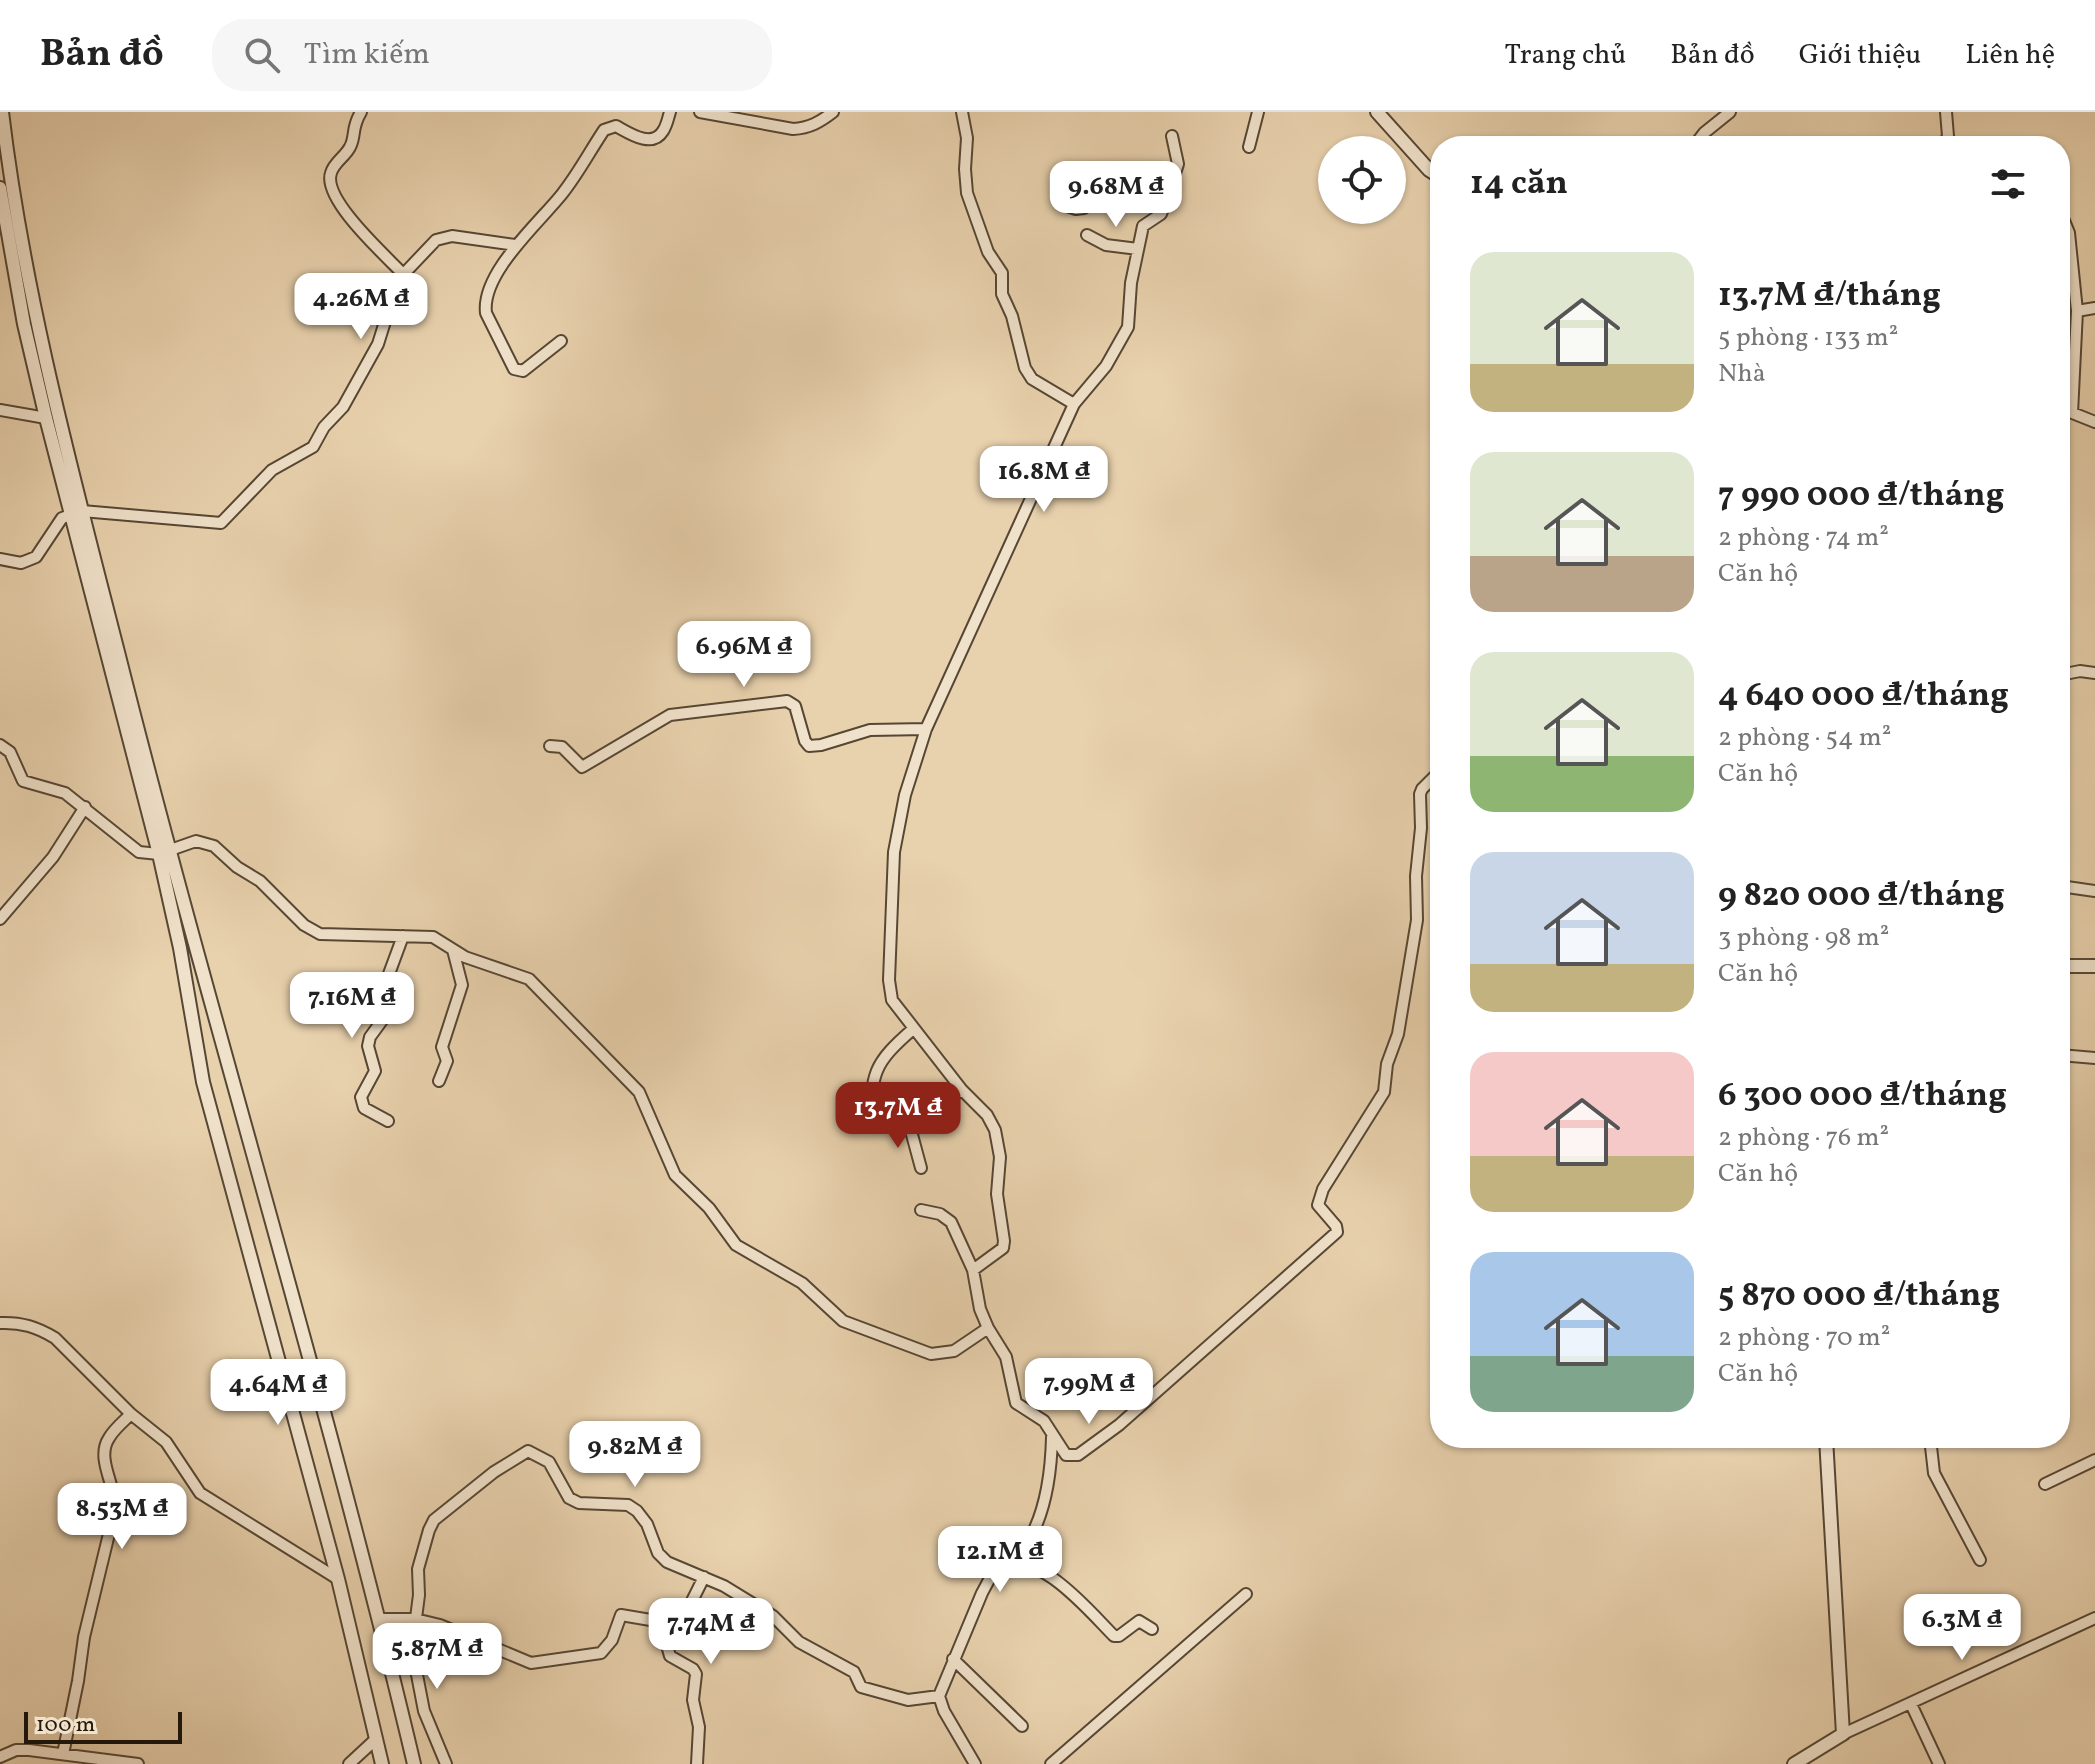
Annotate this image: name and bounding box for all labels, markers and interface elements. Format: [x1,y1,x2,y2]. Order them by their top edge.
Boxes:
search box [212,19,772,91]
text: Bản đồ [40,29,164,82]
icon: search [240,33,284,77]
text: Tìm kiếm [304,34,430,76]
text: Trang chủ [1504,36,1626,75]
text: Bản đồ [1670,36,1755,75]
text: Giới thiệu [1799,36,1921,75]
text: Liên hệ [1965,36,2055,75]
map controls [1318,136,1406,224]
button: locate [1318,136,1406,224]
pin: 9.68M ₫ [1042,161,1190,229]
text: 14 căn [1470,161,1568,208]
icon: filters [1986,162,2030,206]
text: 9.68M ₫ [1068,169,1164,205]
pin: 4.26M ₫ [287,273,435,341]
text: 13.7M ₫/tháng [1718,273,1941,320]
text: 4.26M ₫ [312,281,410,317]
icon: home [1534,284,1630,380]
text: 5 phòng · 133 m² [1718,320,1898,356]
text: Nhà [1718,356,1766,392]
pin: 16.8M ₫ [970,446,1118,514]
text: 16.8M ₫ [998,454,1090,490]
text: 7 990 000 ₫/tháng [1718,473,2004,520]
icon: home [1534,484,1630,580]
text: 2 phòng · 74 m² [1718,520,1889,556]
text: Căn hộ [1718,556,1798,592]
pin: 6.96M ₫ [670,621,818,689]
text: 6.96M ₫ [696,629,792,665]
text: 4 640 000 ₫/tháng [1718,673,2009,720]
icon: home [1534,684,1630,780]
text: 2 phòng · 54 m² [1718,720,1891,756]
text: Căn hộ [1718,756,1798,792]
text: 9 820 000 ₫/tháng [1718,873,2005,920]
icon: home [1534,884,1630,980]
text: 3 phòng · 98 m² [1718,920,1889,956]
text: Căn hộ [1718,956,1798,992]
pin: 7.16M ₫ [278,972,426,1040]
text: 7.16M ₫ [308,980,396,1016]
text: 6 300 000 ₫/tháng [1718,1073,2007,1120]
pin: 13.7M ₫ [824,1082,972,1150]
icon: home [1534,1084,1630,1180]
text: 13.7M ₫ [854,1090,942,1126]
text: 2 phòng · 76 m² [1718,1120,1889,1156]
text: Căn hộ [1718,1156,1798,1192]
text: 5 870 000 ₫/tháng [1718,1273,2000,1320]
icon: home [1534,1284,1630,1380]
text: 2 phòng · 70 m² [1718,1320,1890,1356]
text: Căn hộ [1718,1356,1798,1392]
pin: 7.99M ₫ [1015,1358,1163,1426]
pin: 4.64M ₫ [204,1359,352,1427]
text: 7.99M ₫ [1043,1366,1135,1402]
text: 4.64M ₫ [229,1367,327,1403]
pin: 9.82M ₫ [561,1421,709,1489]
text: 9.82M ₫ [587,1429,683,1465]
pin: 8.53M ₫ [48,1483,196,1551]
text: 8.53M ₫ [76,1491,168,1527]
pin: 12.1M ₫ [926,1526,1074,1594]
text: 12.1M ₫ [956,1534,1044,1570]
pin: 6.3M ₫ [1897,1594,2027,1662]
pin: 7.74M ₫ [637,1598,785,1666]
text: 6.3M ₫ [1922,1602,2002,1638]
text: 7.74M ₫ [667,1606,755,1642]
pin: 5.87M ₫ [363,1623,511,1691]
text: 5.87M ₫ [391,1631,483,1667]
scale bar [24,1708,182,1744]
text: 100 m [36,1710,95,1741]

